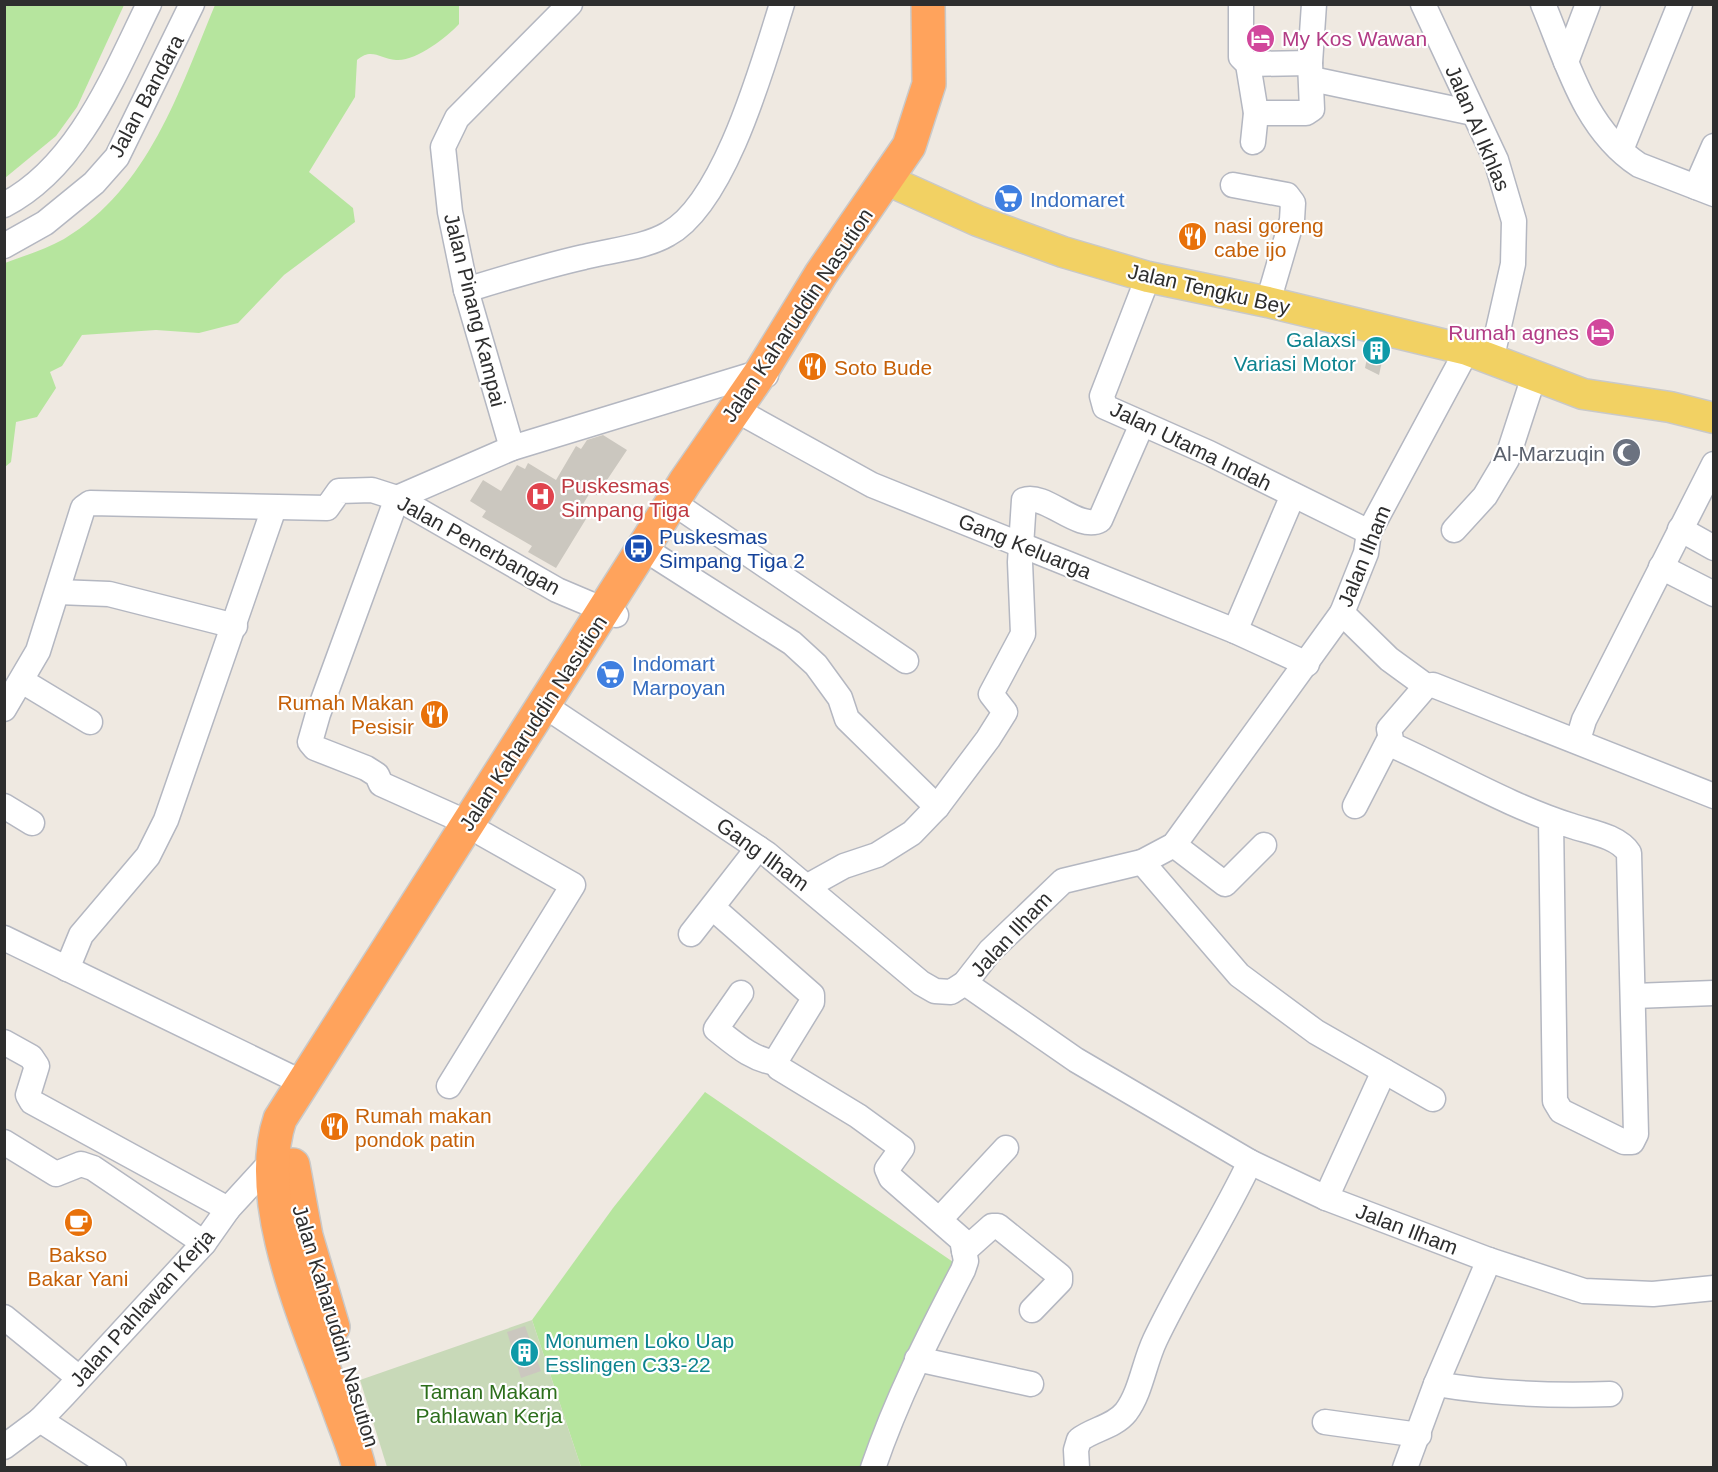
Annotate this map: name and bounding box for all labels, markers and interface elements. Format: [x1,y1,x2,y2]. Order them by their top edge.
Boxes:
hotel icon: My Kos Wawan [1245,22,1277,54]
place label: My Kos Wawan [1282,27,1427,50]
street label: Jalan Bandara [104,31,188,161]
street label: Jalan Al Ikhlas [1441,62,1515,194]
supermarket icon: Indomaret [993,183,1025,215]
place label: Indomaret [1030,188,1125,211]
street label: Jalan Kaharuddin Nasution [717,204,877,426]
street label: Jalan Pinang Kampai [440,211,510,409]
place label: nasi goreng cabe ijo [1214,214,1324,261]
restaurant icon: nasi goreng cabe ijo [1177,221,1209,253]
street label: Jalan Tengku Bey [1126,259,1293,319]
hotel icon: Rumah agnes [1584,316,1616,348]
place label: Rumah agnes [1448,321,1579,344]
place label: Galaxsi Variasi Motor [1234,328,1356,375]
building icon: Galaxsi Variasi Motor [1361,335,1393,367]
restaurant icon: Soto Bude [797,351,829,383]
place label: Soto Bude [834,356,932,379]
street label: Jalan Utama Indah [1107,397,1275,495]
mosque icon: Al-Marzuqin [1610,437,1642,469]
place label: Al-Marzuqin [1493,442,1605,465]
place label: Puskesmas Simpang Tiga [561,474,690,521]
hospital icon: Puskesmas Simpang Tiga [524,481,556,513]
street label: Jalan Penerbangan [394,491,564,599]
street label: Jalan Ilham [1333,502,1395,610]
street label: Gang Keluarga [955,509,1095,583]
place label: Puskesmas Simpang Tiga 2 [659,525,805,572]
bus stop icon: Puskesmas Simpang Tiga 2 [622,532,654,564]
street label: Jalan Kaharuddin Nasution [455,611,611,835]
place label: Indomart Marpoyan [632,652,725,699]
supermarket icon: Indomart Marpoyan [595,659,627,691]
place label: Rumah Makan Pesisir [277,691,414,738]
restaurant icon: Rumah Makan Pesisir [419,698,451,730]
street label: Gang Ilham [712,813,814,895]
street label: Jalan Ilham [966,887,1056,981]
place label: Rumah makan pondok patin [355,1104,492,1151]
restaurant icon: Rumah makan pondok patin [318,1111,350,1143]
street label: Jalan Ilham [1353,1199,1461,1259]
street label: Jalan Kaharuddin Nasution [288,1202,384,1450]
cafe icon: Bakso Bakar Yani [62,1207,94,1239]
street label: Jalan Pahlawan Kerja [65,1225,219,1391]
place label: Bakso Bakar Yani [28,1243,128,1290]
place label: Monumen Loko Uap Esslingen C33-22 [545,1329,734,1376]
building icon: Monumen Loko Uap Esslingen C33-22 [508,1336,540,1368]
park label: Taman Makam Pahlawan Kerja [415,1380,563,1427]

